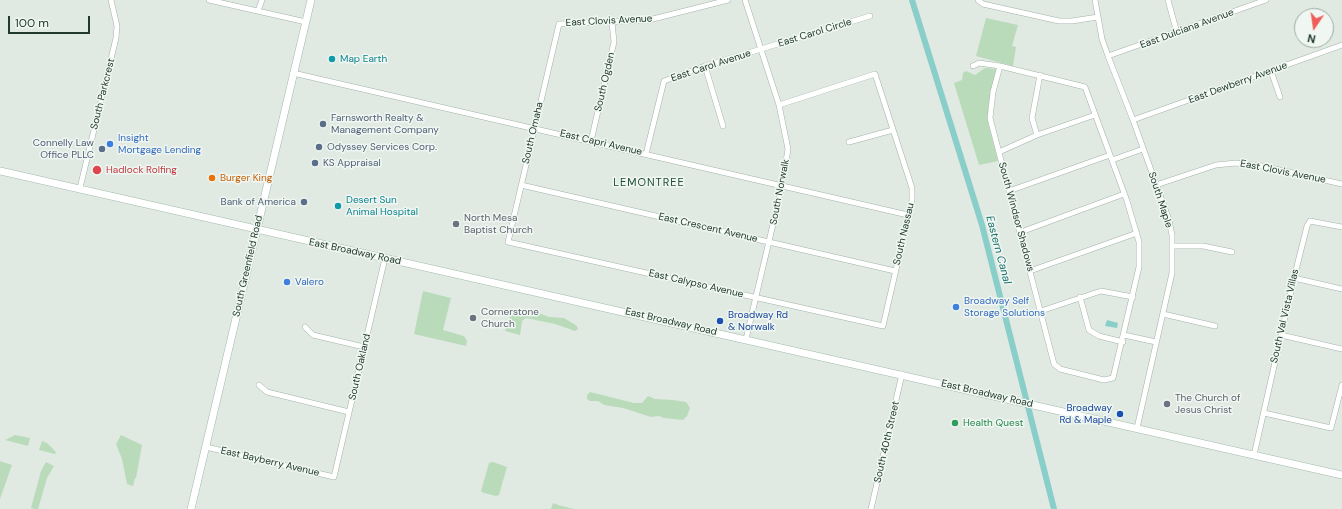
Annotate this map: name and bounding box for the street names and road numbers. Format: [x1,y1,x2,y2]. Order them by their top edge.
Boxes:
street label: East Dulciana Avenue [1139,6,1235,52]
street label: East Clovis Avenue [565,13,653,29]
street label: East Carol Circle [777,16,853,50]
street label: East Carol Avenue [669,47,753,85]
street label: South Ogden [592,51,618,113]
street label: South Parkcrest [88,57,118,131]
street label: East Dewberry Avenue [1187,60,1289,106]
street label: South Omaha [520,101,546,165]
street label: East Capri Avenue [559,128,643,158]
street label: South Norwalk [768,158,792,226]
street label: East Clovis Avenue [1239,158,1327,186]
street label: South Windsor Shadows [996,161,1036,273]
street label: South Maple [1145,171,1175,229]
street label: South Nassau [891,202,917,266]
street label: East Crescent Avenue [657,211,759,245]
street label: South Greenfield Road [230,214,266,318]
street label: East Broadway Road [308,236,402,268]
street label: East Calypso Avenue [648,267,744,301]
street label: South Val Vista Villas [1268,268,1302,364]
street label: East Broadway Road [624,306,718,338]
street label: South Oakland [347,333,373,401]
street label: East Broadway Road [940,378,1034,410]
street label: South 40th Street [872,400,902,484]
street label: East Bayberry Avenue [219,445,321,479]

